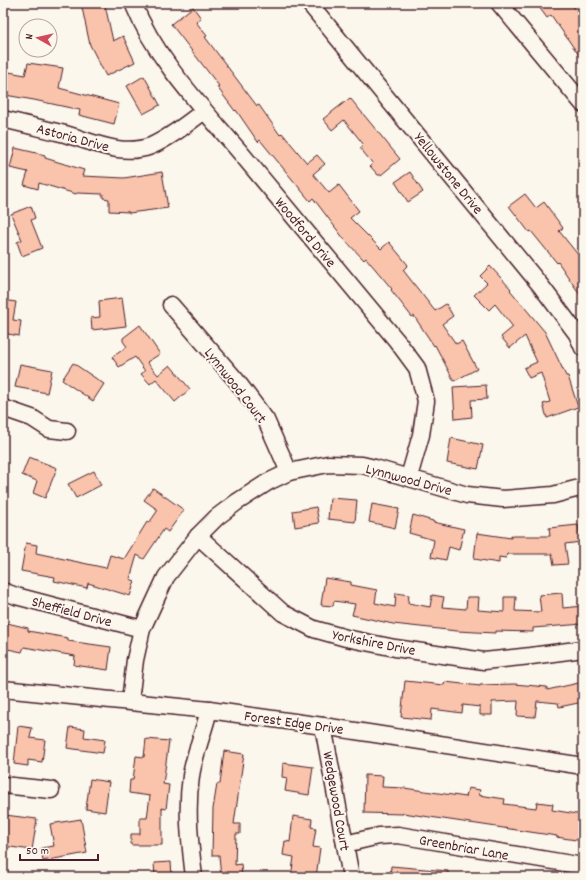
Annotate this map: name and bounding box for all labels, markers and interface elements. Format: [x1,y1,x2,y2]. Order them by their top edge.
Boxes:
north arrow [18,18,58,58]
text: N [22,33,38,41]
street label: Astoria Drive [34,119,112,159]
street label: Yellowstone Drive [407,128,488,220]
street label: Woodford Drive [268,193,341,274]
street label: Lynnwood Court [198,344,271,429]
street label: Lynnwood Drive [363,459,454,503]
street label: Sheffield Drive [29,592,114,634]
street label: Yorkshire Drive [330,625,417,663]
street label: Forest Edge Drive [243,706,345,742]
street label: Wedgewood Court [315,750,355,853]
street label: Greenbriar Lane [417,830,511,868]
scale bar [20,836,98,862]
text: 50 m [26,843,49,860]

